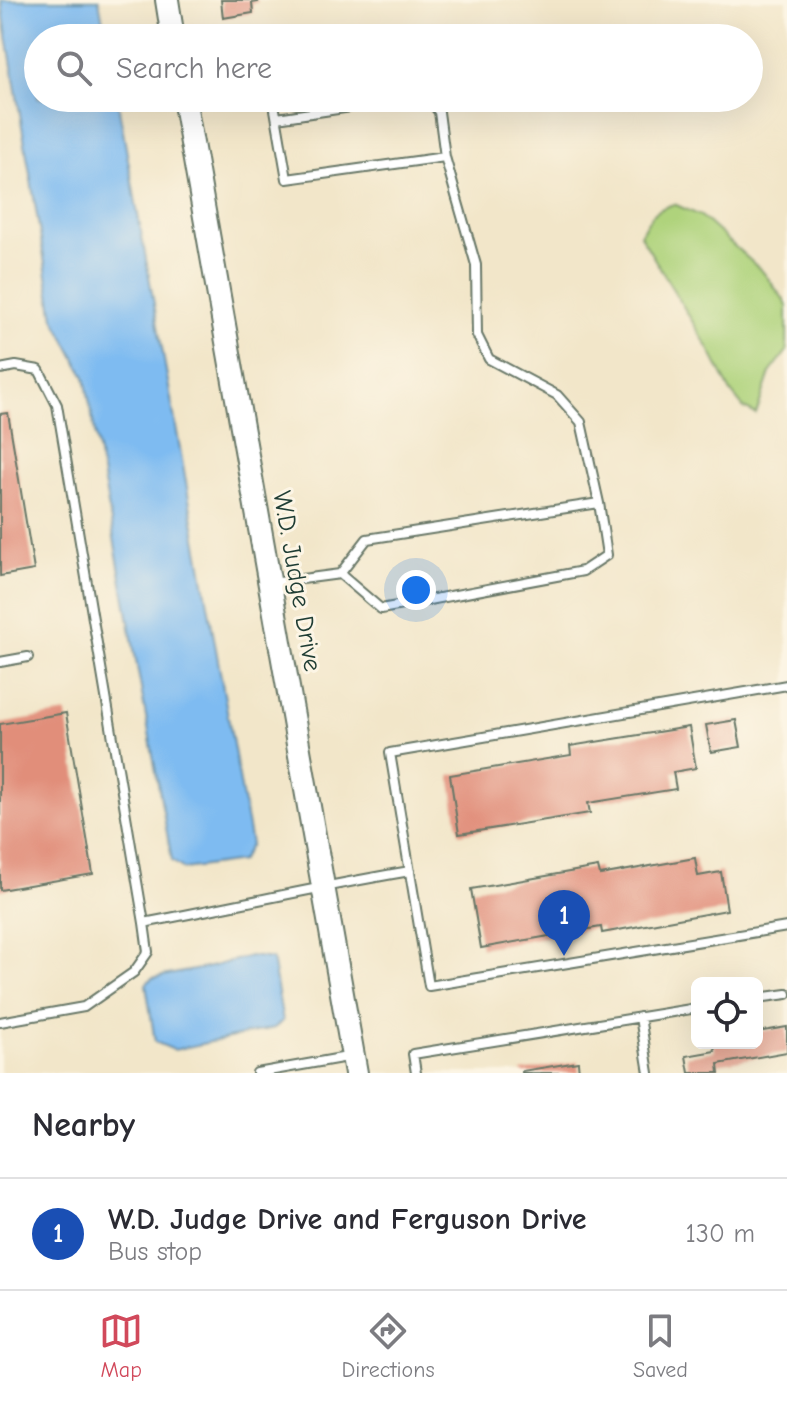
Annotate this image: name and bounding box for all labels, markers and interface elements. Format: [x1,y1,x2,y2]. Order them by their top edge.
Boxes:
search box [24,24,763,112]
icon: search [52,46,96,90]
text: Search here [116,51,272,86]
street label: W.D. Judge Drive [266,489,328,674]
your location [396,570,436,610]
pin: 1 [538,890,590,956]
map controls [691,977,763,1049]
button: locate [691,977,763,1049]
text: Nearby [32,1105,135,1145]
text: W.D. Judge Drive and Ferguson Drive [108,1202,586,1237]
text: 1 [53,1219,63,1249]
text: 130 m [686,1219,755,1249]
text: Bus stop [108,1237,202,1267]
tab: Map [99,1309,143,1383]
tab: Directions [342,1309,435,1383]
tab: Saved [633,1309,688,1383]

